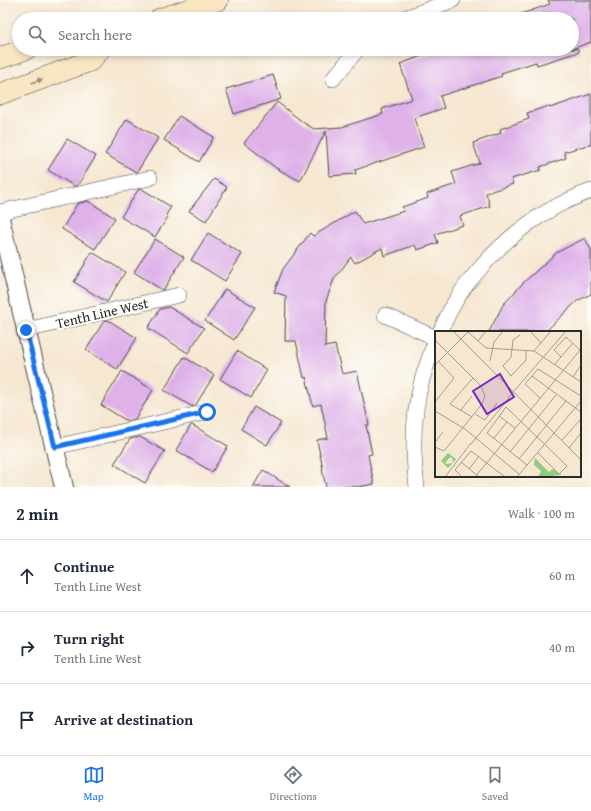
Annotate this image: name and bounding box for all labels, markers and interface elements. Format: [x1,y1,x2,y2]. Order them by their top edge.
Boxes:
search box [12,12,579,56]
icon: search [26,23,48,45]
text: Search here [58,24,132,45]
one-way arrow [31,77,43,83]
street label: Tenth Line West [54,293,150,333]
route end [17,321,35,339]
inset map [435,331,581,477]
route start [198,403,216,421]
text: 2 min [16,501,58,526]
text: Walk · 100 m [508,504,575,523]
text: Continue [54,556,115,577]
icon: ahead [16,565,38,587]
text: 60 m [549,566,575,585]
text: Tenth Line West [54,577,142,596]
text: Turn right [54,628,125,649]
icon: right [16,637,38,659]
text: 40 m [549,638,575,657]
text: Tenth Line West [54,649,142,668]
icon: arrive [16,709,38,731]
text: Arrive at destination [54,709,193,730]
tab: Map [83,764,105,804]
tab: Directions [270,764,317,804]
tab: Saved [482,764,508,804]

